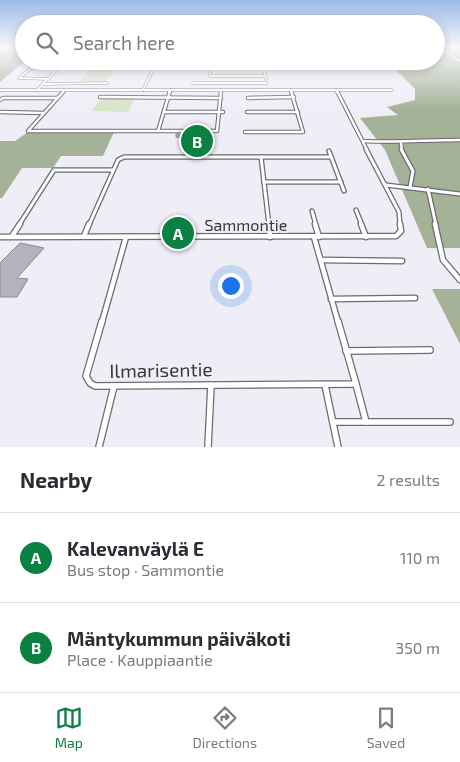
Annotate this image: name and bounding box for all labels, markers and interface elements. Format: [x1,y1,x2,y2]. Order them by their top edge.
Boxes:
search box [15,15,445,70]
icon: search [33,29,61,57]
text: Search here [73,31,175,54]
pin: B [181,122,213,160]
pin: A [162,214,194,252]
street label: Sammontie [205,215,287,234]
your location [218,273,244,299]
street label: Ilmarisentie [109,357,213,382]
text: Nearby [20,467,92,492]
text: 2 results [377,470,440,489]
text: Kalevanväylä E [67,537,204,560]
text: A [31,548,41,567]
text: 110 m [400,548,440,567]
text: Bus stop · Sammontie [67,560,224,579]
text: Mäntykummun päiväkoti [67,627,291,650]
text: B [31,638,41,657]
text: 350 m [395,638,440,657]
text: Place · Kauppiaantie [67,650,213,669]
tab: Map [55,704,83,751]
tab: Directions [193,704,257,751]
tab: Saved [367,704,405,751]

